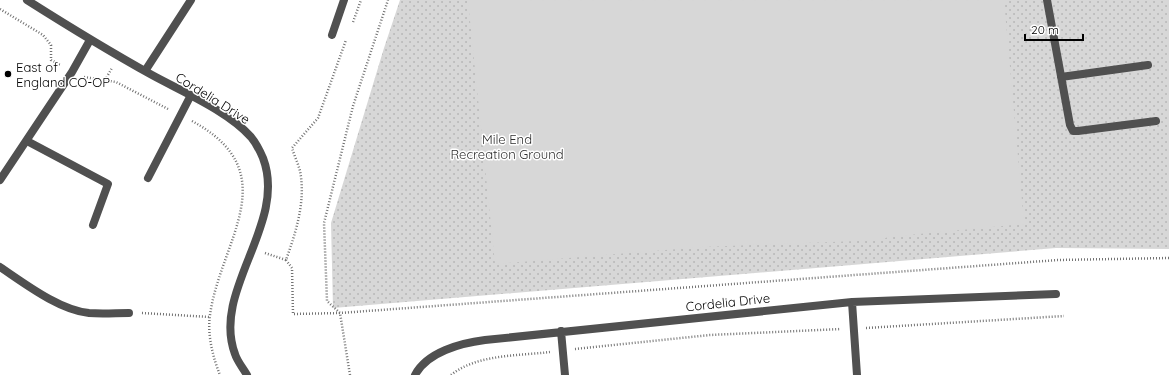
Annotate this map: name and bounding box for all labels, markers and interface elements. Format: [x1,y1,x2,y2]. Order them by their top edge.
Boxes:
scale bar [1025,16,1083,42]
text: 20 m [1031,22,1059,37]
place label: East of England CO-OP [16,59,110,90]
marker: East of England CO-OP [3,69,13,79]
street label: Cordelia Drive [173,69,253,127]
park label: Mile End Recreation Ground [450,131,564,162]
street label: Cordelia Drive [685,290,771,314]

